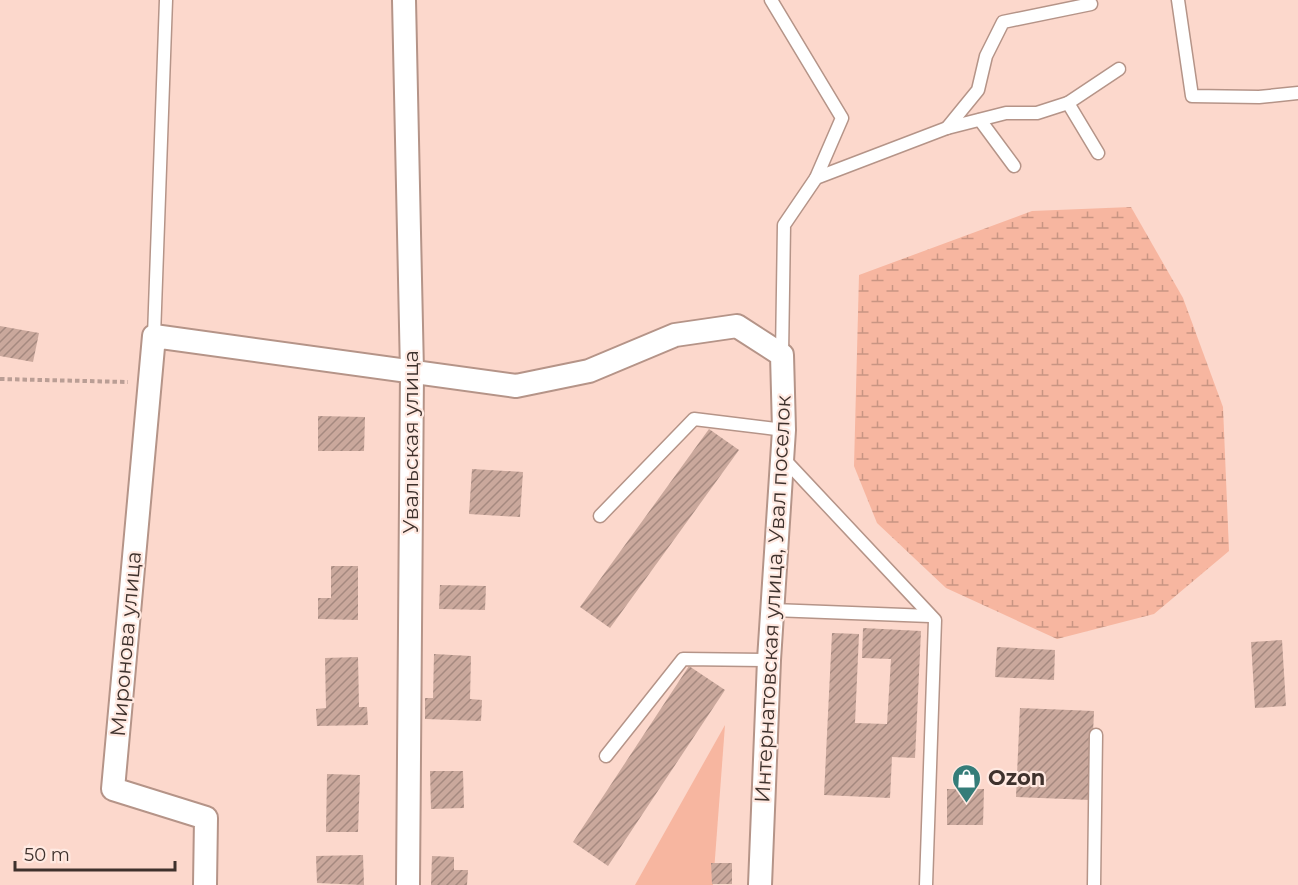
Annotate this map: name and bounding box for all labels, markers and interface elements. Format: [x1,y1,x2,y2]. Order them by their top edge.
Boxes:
street label: Увальская улица [398,350,423,534]
street label: Интернатовская улица, Увал поселок [749,395,796,803]
street label: Миронова улица [105,550,146,738]
shop icon: Ozon [951,762,983,804]
place label: Ozon [988,765,1045,790]
scale bar [15,834,176,872]
text: 50 m [24,844,70,866]

